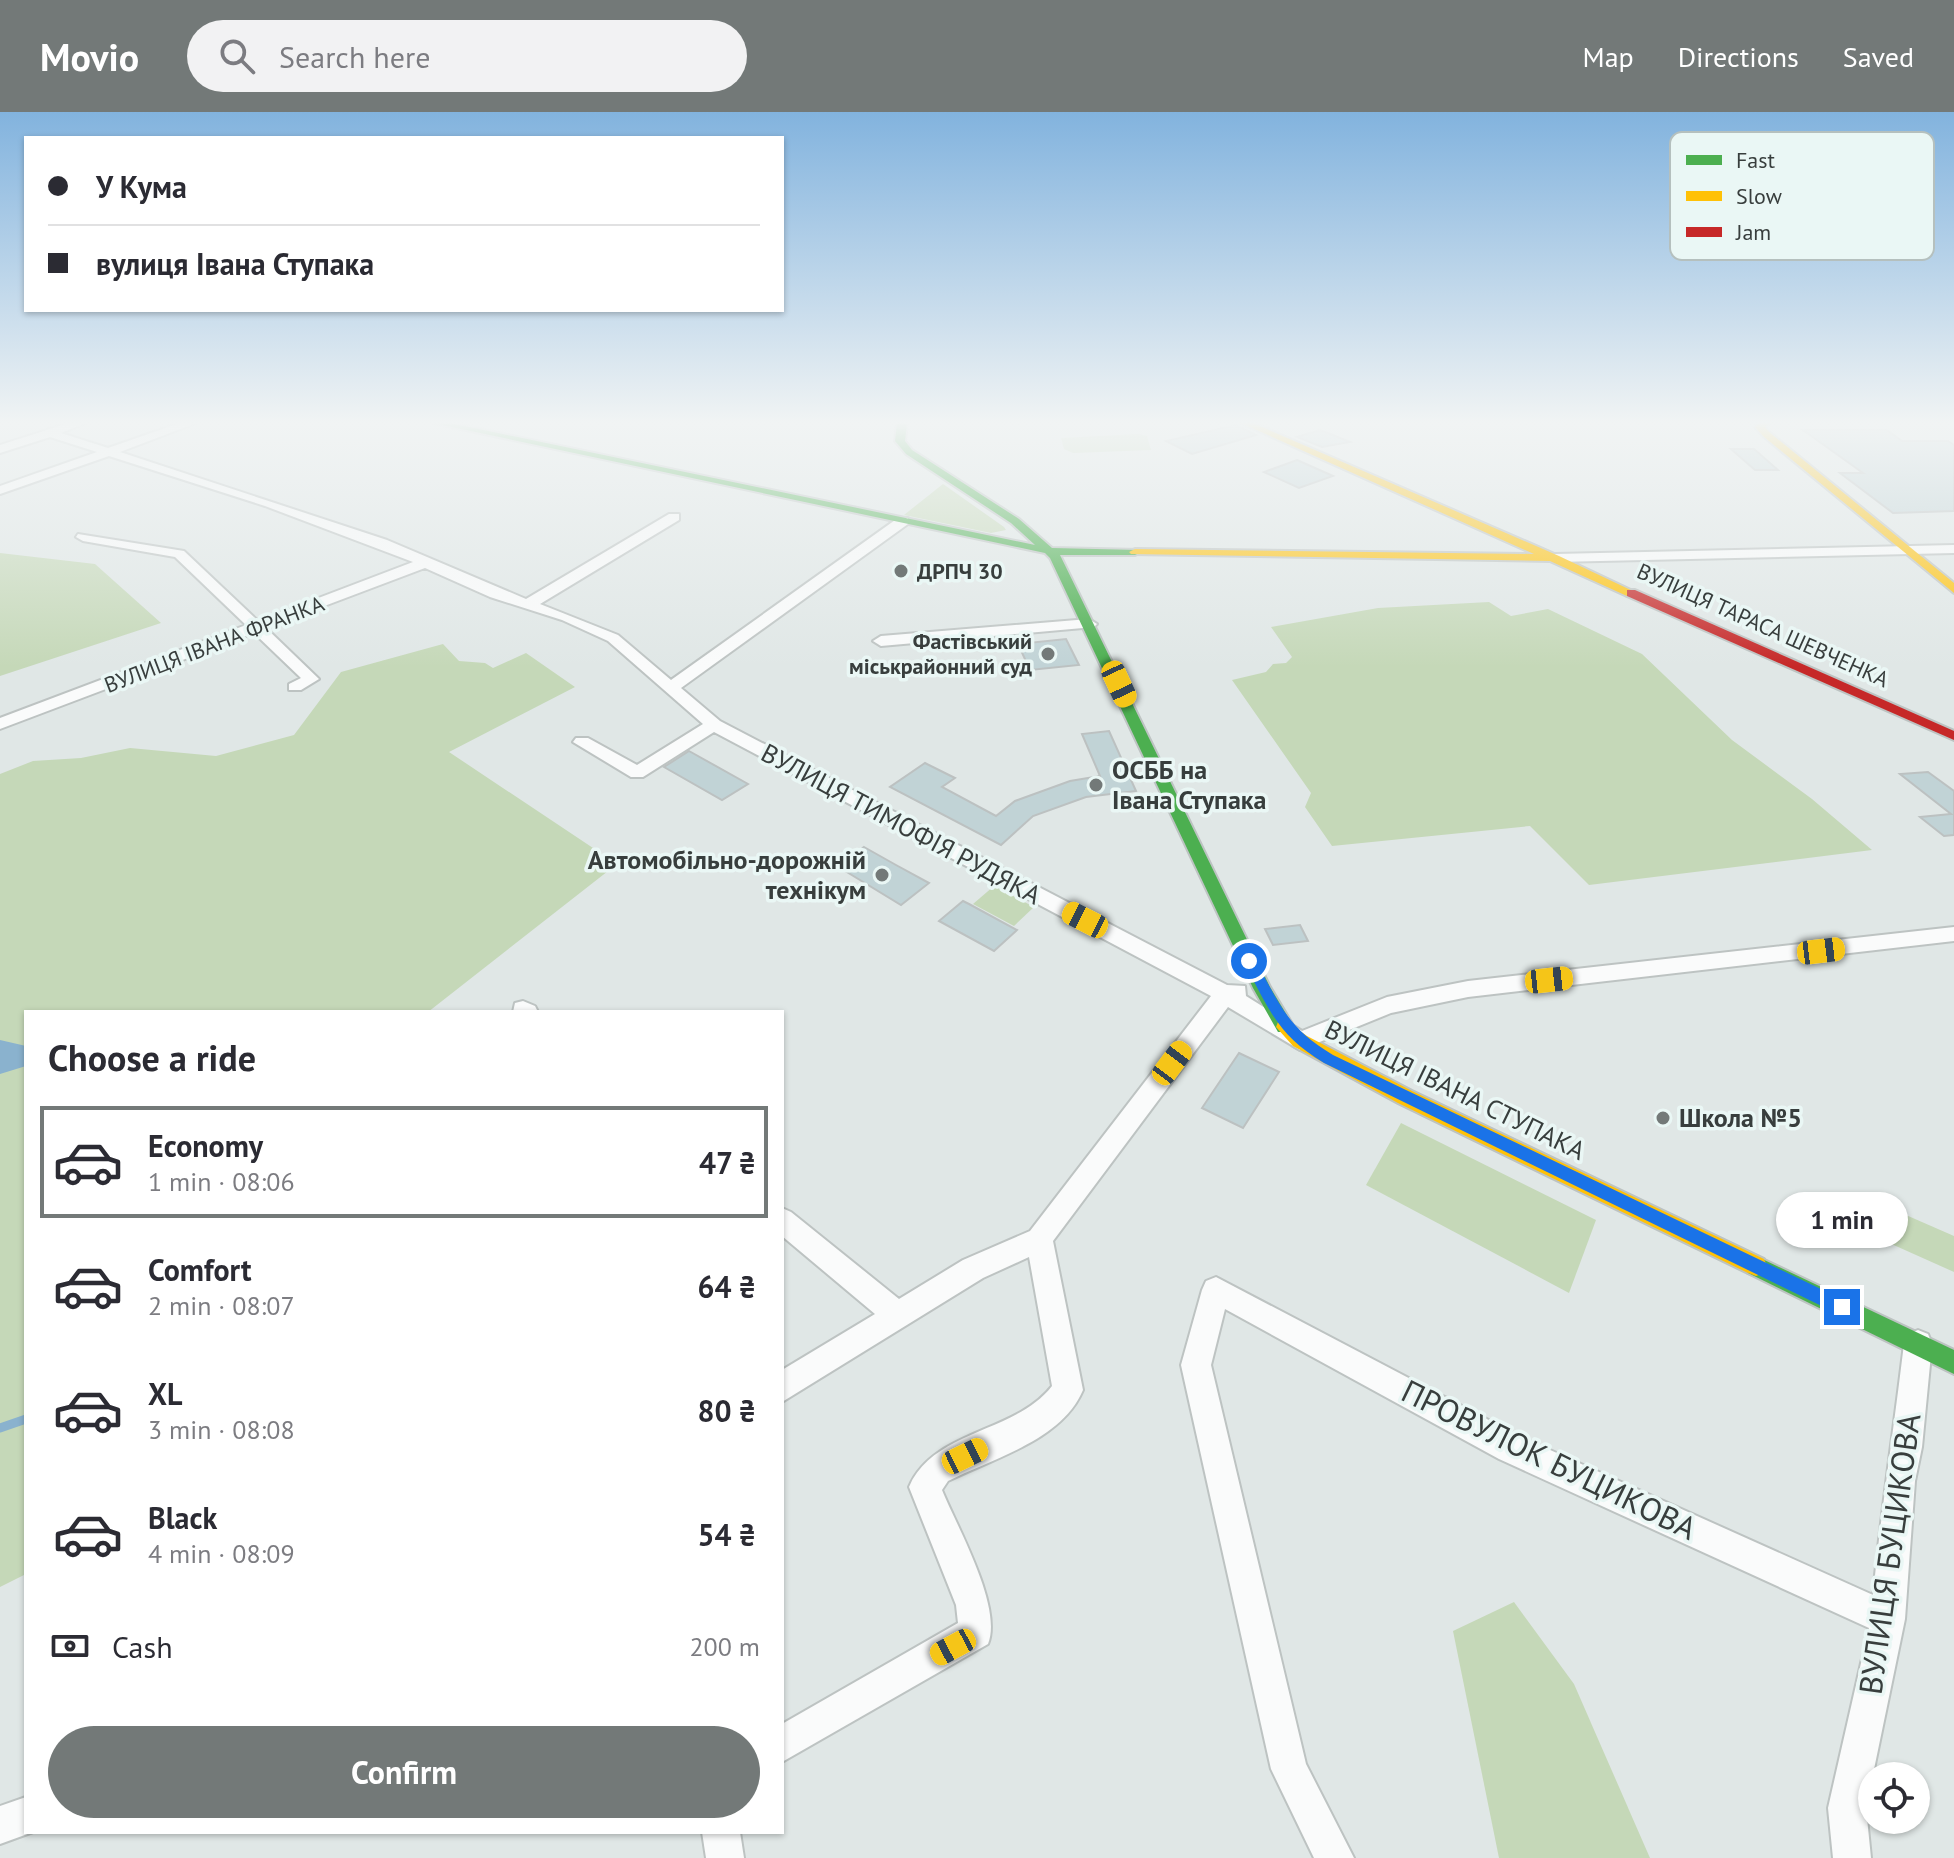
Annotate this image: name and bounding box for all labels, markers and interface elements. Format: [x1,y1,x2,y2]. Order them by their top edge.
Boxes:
search box [187,20,747,92]
text: Movio [40,32,139,81]
icon: search [215,34,259,78]
text: Search here [279,37,430,76]
text: Map [1583,38,1634,75]
text: Directions [1678,38,1799,75]
text: Saved [1843,38,1914,75]
legend [1670,132,1934,260]
text: Fast [1736,146,1776,174]
text: У Кума [96,167,187,206]
text: Slow [1736,182,1782,210]
text: Jam [1735,218,1771,246]
text: вулиця Івана Ступака [96,244,374,283]
place label: ДРПЧ 30 [917,557,1003,585]
street label: ВУЛИЦЯ ТАРАСА ШЕВЧЕНКА [1633,557,1893,693]
marker: ДРПЧ 30 [892,562,910,580]
street label: ВУЛИЦЯ ІВАНА ФРАНКА [100,589,328,699]
place label: Фастівський міськрайонний суд [849,627,1032,680]
marker: Фастівський міськрайонний суд [1039,645,1057,663]
car [1098,657,1140,711]
street label: ВУЛИЦЯ ТИМОФІЯ РУДЯКА [756,736,1047,911]
place label: ОСББ на Івана Ступака [1112,753,1266,816]
marker: ОСББ на Івана Ступака [1087,776,1105,794]
place label: Автомобільно-дорожній технікум [588,843,866,906]
marker: Автомобільно-дорожній технікум [873,866,891,884]
car [1058,898,1112,942]
car [1796,936,1846,966]
route start [1231,943,1267,979]
car [1524,966,1574,994]
street label: ВУЛИЦЯ ІВАНА СТУПАКА [1320,1012,1591,1167]
text: Choose a ride [48,1034,256,1081]
car [1148,1037,1196,1089]
place label: Школа №5 [1679,1101,1802,1134]
marker: Школа №5 [1654,1109,1672,1127]
icon: car [52,1126,124,1198]
text: Economy [148,1126,263,1165]
text: 47 ₴ [699,1143,756,1182]
text: 1 min · 08:06 [148,1165,295,1198]
callout: 1 min [1776,1191,1908,1247]
text: 1 min [1810,1203,1874,1236]
icon: car [52,1250,124,1322]
text: Comfort [148,1250,251,1289]
text: 64 ₴ [697,1267,756,1306]
text: 2 min · 08:07 [148,1289,295,1322]
route end [1824,1289,1860,1325]
street label: ПРОВУЛОК БУЦИКОВА [1395,1369,1704,1549]
icon: car [52,1374,124,1446]
text: XL [148,1374,182,1413]
text: 80 ₴ [697,1391,756,1430]
street label: ВУЛИЦЯ БУЦИКОВА [1849,1410,1930,1697]
text: 3 min · 08:08 [148,1413,295,1446]
car [938,1435,992,1477]
icon: car [52,1498,124,1570]
text: Black [148,1498,217,1537]
text: 54 ₴ [697,1515,756,1554]
text: 4 min · 08:09 [148,1537,295,1570]
icon: cash [48,1624,92,1668]
car [926,1625,980,1669]
text: Cash [112,1627,173,1666]
text: 200 m [689,1630,760,1663]
button: Confirm [48,1726,760,1818]
map controls [1858,1762,1930,1834]
button: locate [1858,1762,1930,1834]

